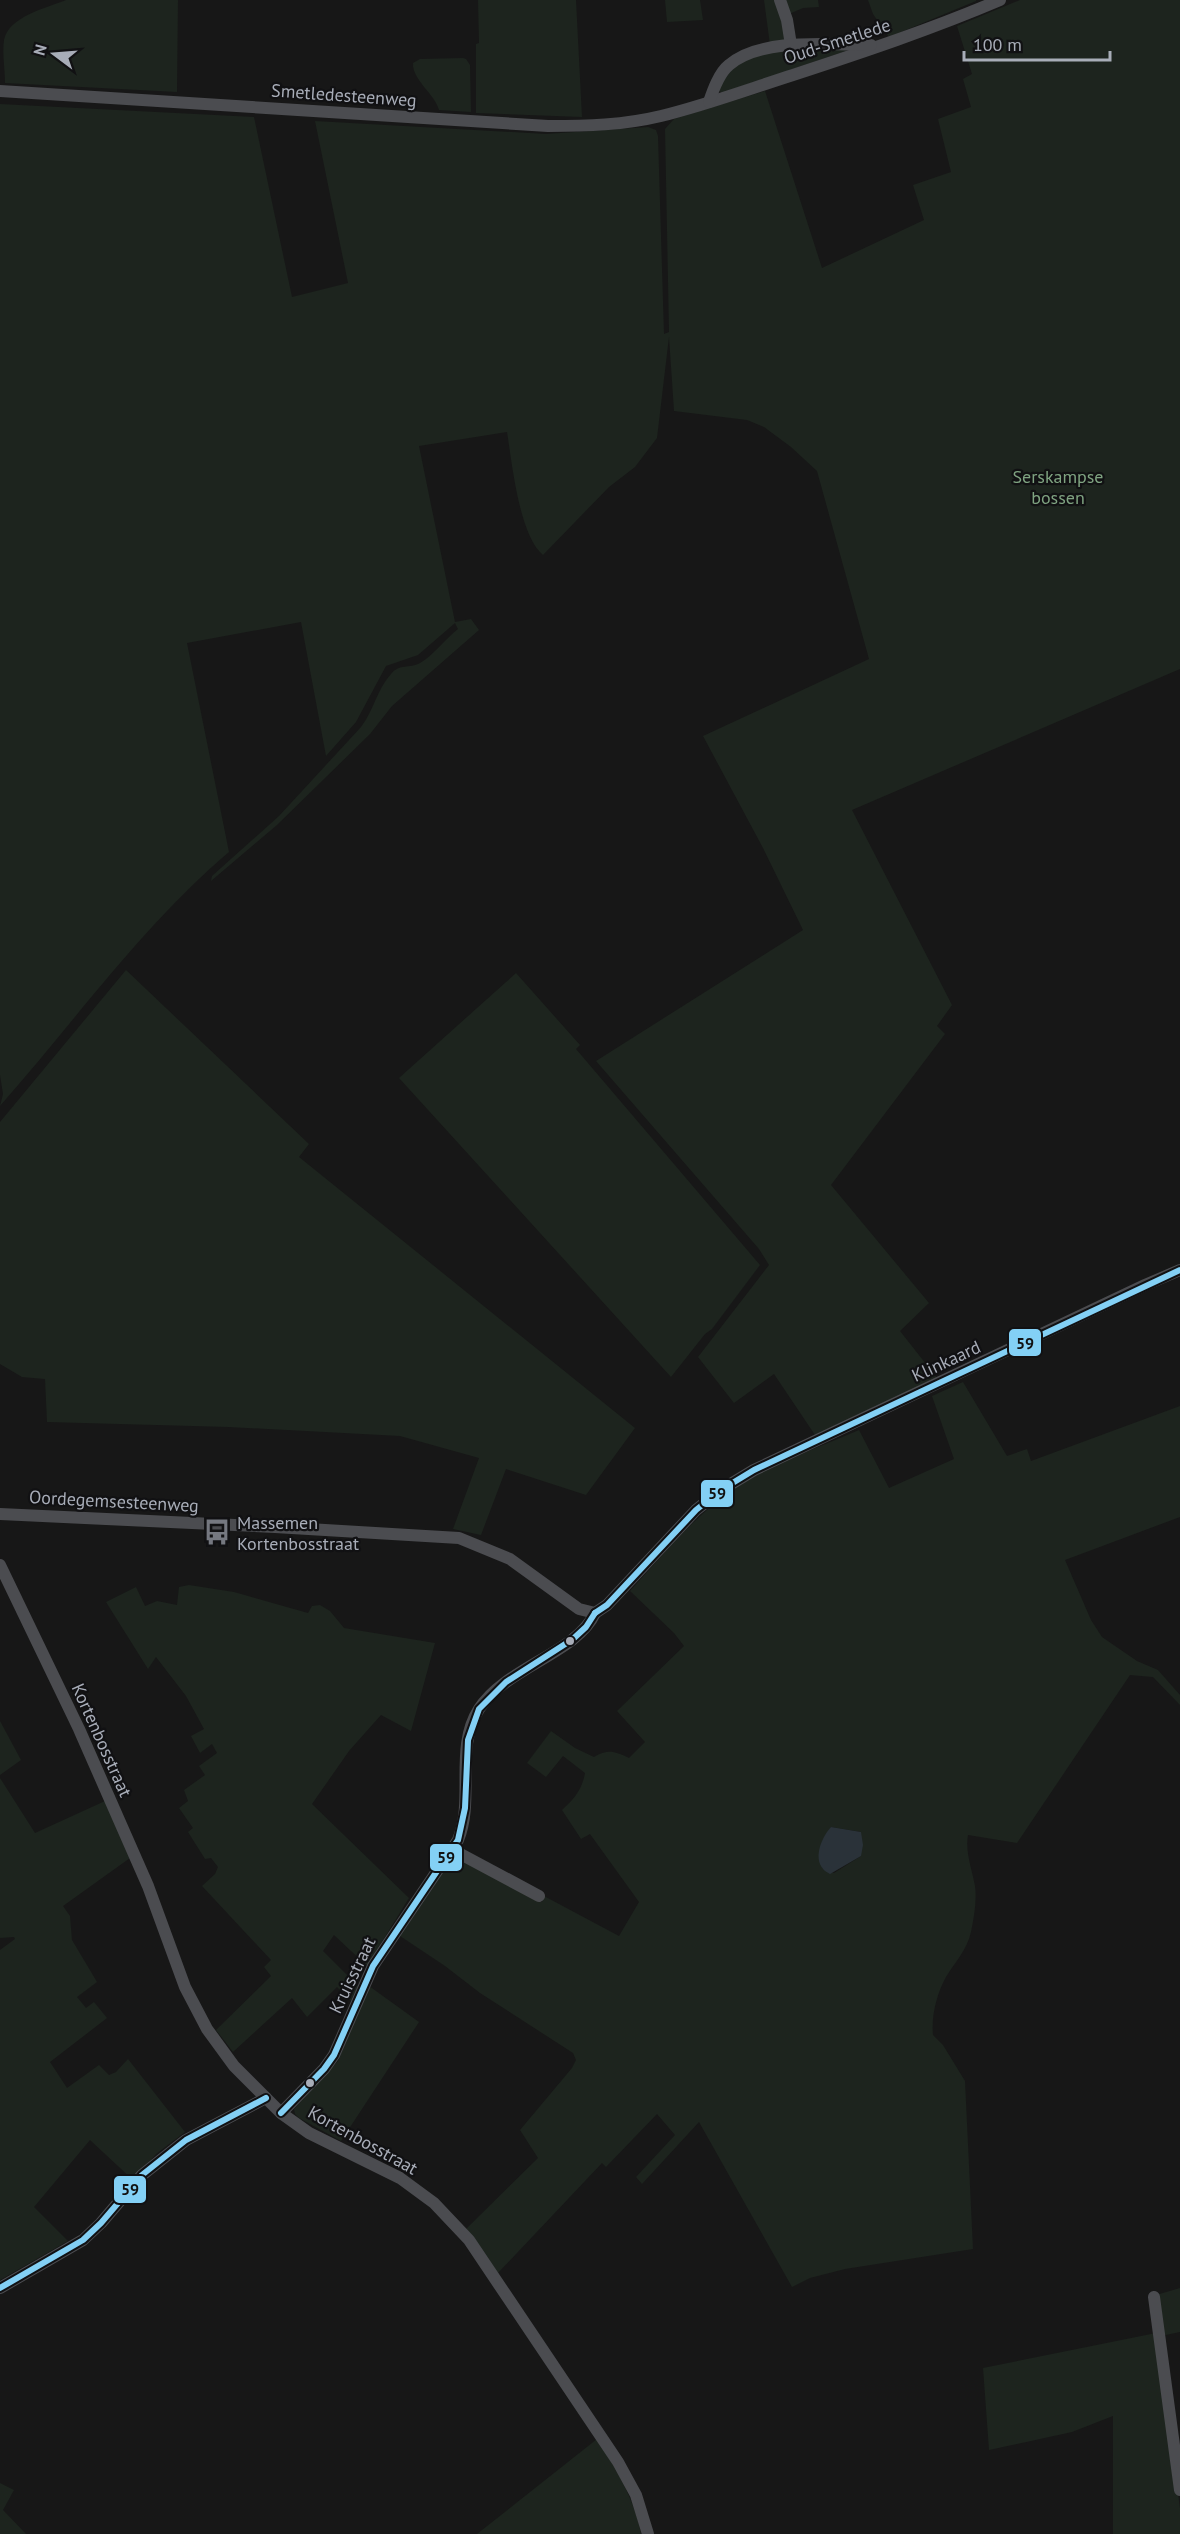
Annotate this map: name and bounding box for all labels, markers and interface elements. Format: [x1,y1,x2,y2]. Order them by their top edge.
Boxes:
street label: Oud-Smetlede [781,13,893,69]
north arrow [24,24,84,84]
scale bar [964,24,1110,62]
text: 100 m [973,33,1022,56]
text: N [29,42,51,58]
street label: Smetledesteenweg [271,78,417,112]
park label: Serskampse bossen [1012,465,1104,509]
line badge: 59 [1008,1328,1042,1357]
text: 59 [1016,1333,1034,1353]
street label: Klinkaard [908,1335,984,1387]
line badge: 59 [700,1479,734,1508]
text: 59 [708,1483,726,1503]
street label: Oordegemsesteenweg [29,1485,199,1517]
place label: Massemen Kortenbosstraat [237,1511,359,1555]
bus stop icon: Massemen Kortenbosstraat [202,1517,232,1547]
unlabelled marker [564,1635,576,1647]
street label: Kortenbosstraat [67,1680,137,1800]
line badge: 59 [429,1843,463,1872]
text: 59 [437,1847,455,1867]
street label: Kruisstraat [324,1933,380,2017]
unlabelled marker [304,2077,316,2089]
street label: Kortenbosstraat [304,2100,422,2180]
line badge: 59 [113,2175,147,2204]
text: 59 [121,2179,139,2199]

